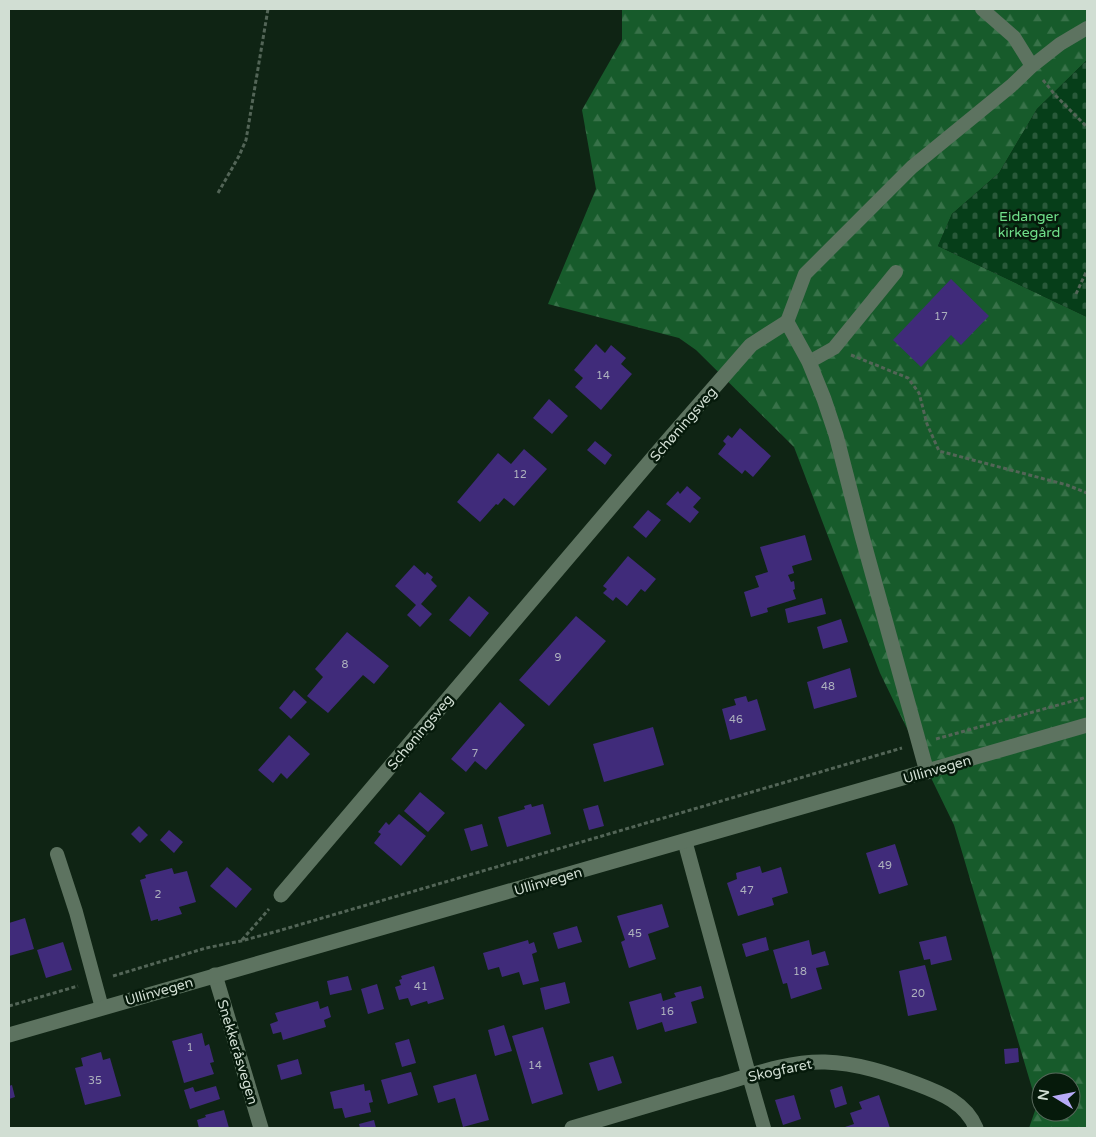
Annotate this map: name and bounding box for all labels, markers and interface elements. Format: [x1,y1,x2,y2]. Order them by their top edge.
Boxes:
park label: Eidanger kirkegård [998,208,1060,241]
house number: 17 [934,310,948,323]
house number: 14 [596,369,610,382]
street label: Schøningsveg [646,384,720,465]
house number: 12 [513,468,527,481]
house number: 9 [555,651,562,664]
house number: 8 [342,658,349,671]
house number: 48 [821,680,835,693]
street label: Schøningsveg [384,691,457,774]
house number: 46 [729,713,743,726]
house number: 7 [472,747,479,760]
street label: Ullinvegen [901,752,973,787]
house number: 49 [878,859,892,872]
street label: Ullinvegen [512,864,584,899]
house number: 47 [740,884,754,897]
house number: 2 [155,888,162,901]
house number: 45 [628,927,642,940]
house number: 18 [793,965,807,978]
street label: Ullinvegen [123,974,195,1009]
house number: 41 [414,980,428,993]
house number: 20 [911,987,925,1000]
street label: Snekkeråsvegen [214,998,262,1106]
house number: 16 [660,1005,674,1018]
house number: 1 [187,1041,193,1054]
street label: Skogfaret [747,1055,814,1086]
house number: 14 [528,1059,542,1072]
north arrow [1031,1072,1081,1122]
house number: 35 [88,1074,102,1087]
text: N [1034,1088,1053,1102]

